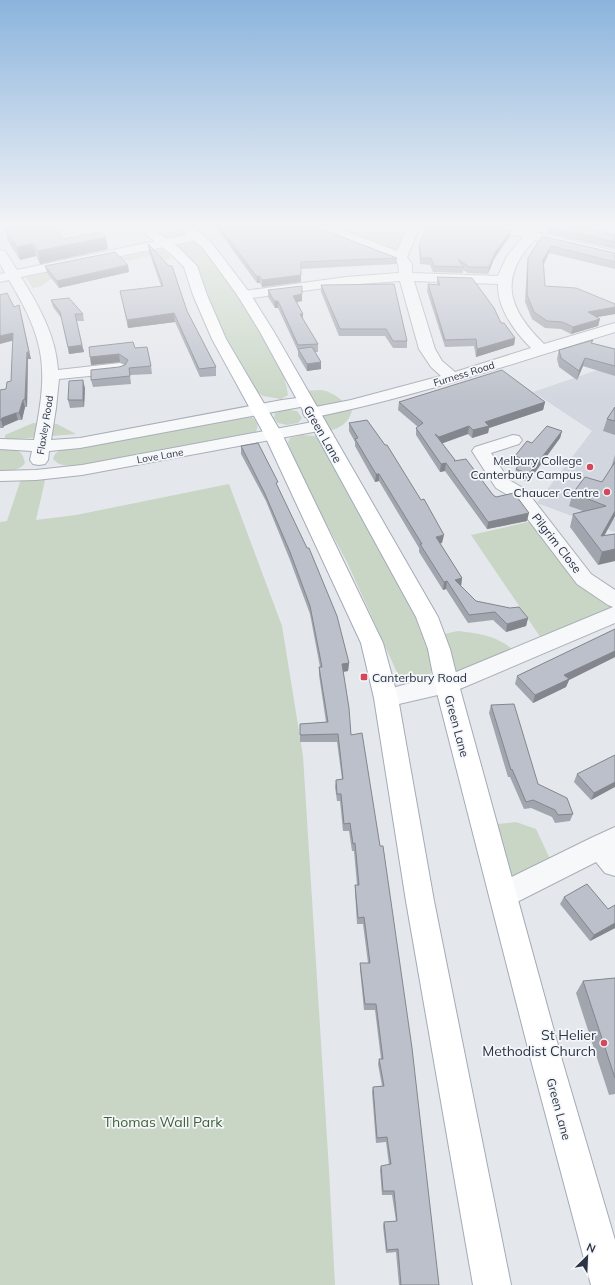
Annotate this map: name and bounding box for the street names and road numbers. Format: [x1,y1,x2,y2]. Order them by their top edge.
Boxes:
street label: Furness Road [432,359,496,389]
street label: Flaxley Road [34,395,56,455]
street label: Green Lane [301,403,345,465]
street label: Love Lane [136,446,184,466]
street label: Pilgrim Close [529,510,585,576]
street label: Green Lane [442,693,472,759]
street label: Green Lane [544,1076,574,1142]

